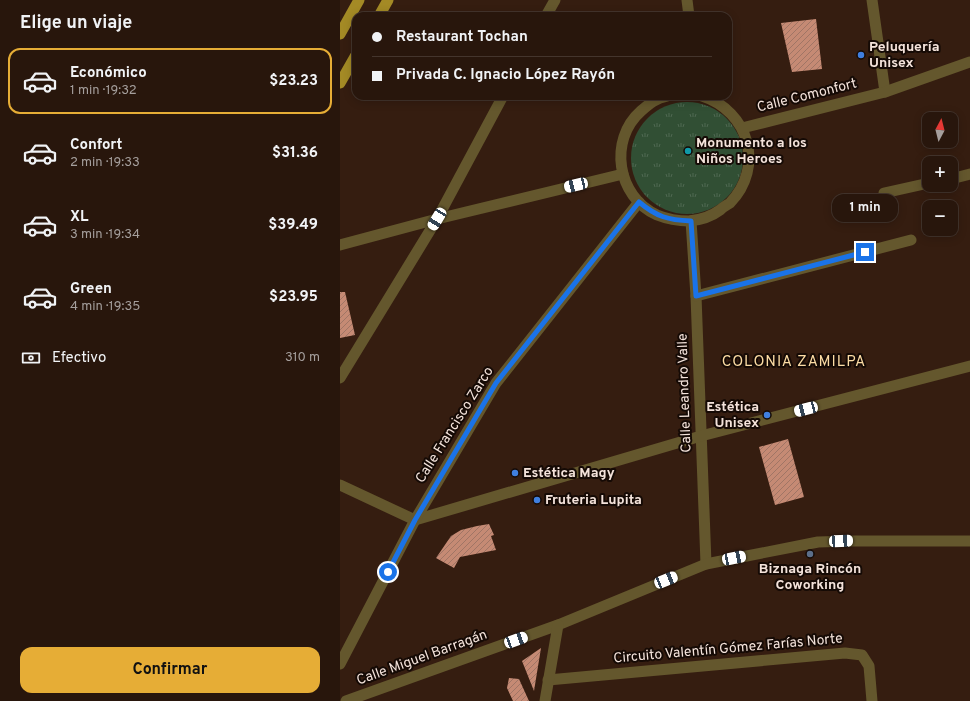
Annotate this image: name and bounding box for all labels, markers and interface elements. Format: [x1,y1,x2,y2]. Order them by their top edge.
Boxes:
text: Elige un viaje [20,12,132,35]
text: Restaurant Tochan [396,28,528,47]
place label: Peluquería Unisex [869,39,939,72]
marker: Peluquería Unisex [856,50,866,60]
icon: car [22,63,58,99]
text: Económico [70,64,147,83]
text: Privada C. Ignacio López Rayón [396,66,615,85]
text: $23.23 [269,72,318,91]
street label: Calle Comonfort [755,75,859,117]
text: 1 min · 19:32 [70,83,137,99]
north arrow [922,112,958,148]
map controls [922,112,958,236]
icon: car [22,135,58,171]
place label: Monumento a los Niños Heroes [696,135,807,168]
text: Confort [70,136,122,155]
text: $31.36 [272,144,318,163]
marker: Monumento a los Niños Heroes [683,146,693,156]
text: 2 min · 19:33 [70,155,140,171]
button: + [922,156,958,192]
car [563,176,589,194]
callout: 1 min [832,194,898,222]
text: 1 min [849,200,881,216]
button: − [922,200,958,236]
car [426,206,448,232]
icon: car [22,207,58,243]
text: XL [70,208,88,227]
text: $39.49 [268,216,318,235]
text: 3 min · 19:34 [70,227,140,243]
route end [856,243,874,261]
icon: car [22,279,58,315]
text: Green [70,280,112,299]
text: $23.95 [269,288,318,307]
text: 4 min · 19:35 [70,299,140,315]
street label: Calle Leandro Valle [674,333,696,453]
icon: cash [20,347,42,369]
text: Efectivo [52,349,106,368]
text: 310 m [285,350,320,366]
district label: COLONIA ZAMILPA [722,353,866,372]
street label: Calle Francisco Zarco [412,363,498,486]
place label: Estética Unisex [706,399,759,432]
car [793,400,819,418]
marker: Estética Unisex [762,410,772,420]
place label: Estética Magy [523,465,615,482]
marker: Estética Magy [510,468,520,478]
place label: Fruteria Lupita [545,492,642,509]
marker: Fruteria Lupita [532,495,542,505]
car [829,534,853,548]
marker: Biznaga Rincón Coworking [805,549,815,559]
car [721,550,747,566]
place label: Biznaga Rincón Coworking [759,561,861,594]
route start [379,563,397,581]
car [653,570,679,590]
street label: Calle Miguel Barragán [354,626,490,690]
car [503,630,529,650]
street label: Circuito Valentín Gómez Farías Norte [613,631,843,667]
button: Confirmar [20,647,320,693]

